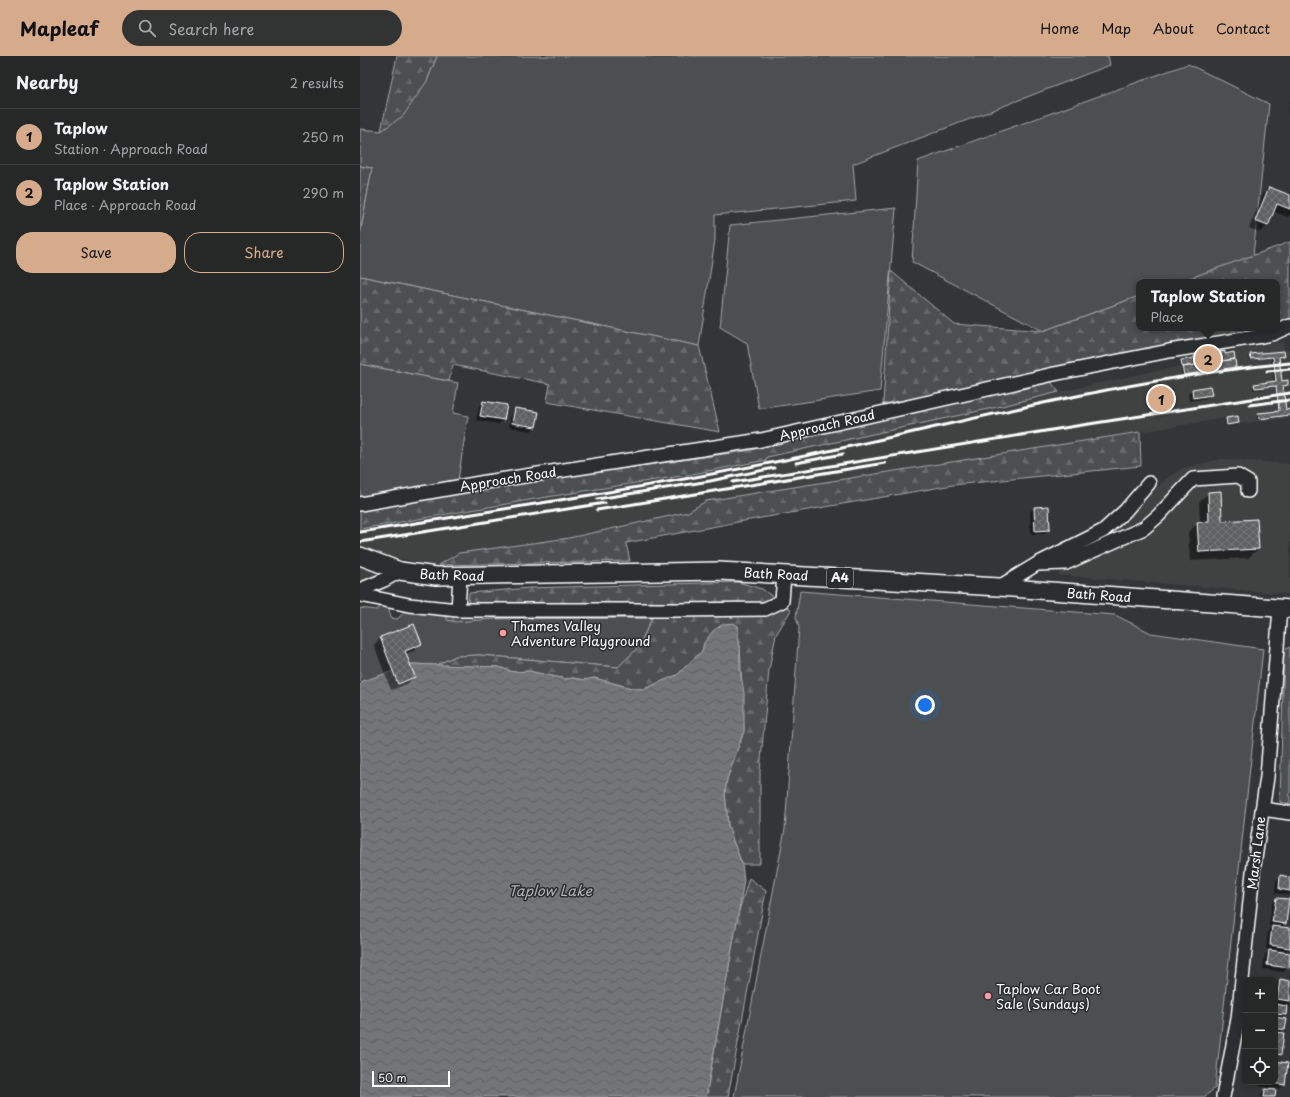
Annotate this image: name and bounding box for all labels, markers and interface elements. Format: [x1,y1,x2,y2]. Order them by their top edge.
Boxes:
search box [122,10,402,46]
text: Mapleaf [20,14,98,42]
icon: search [136,17,158,39]
text: Search here [168,17,254,40]
text: Home [1040,18,1079,39]
text: Map [1101,18,1131,39]
text: About [1153,18,1194,39]
text: Contact [1216,18,1270,39]
text: Nearby [16,69,78,95]
text: 2 results [290,73,344,92]
text: Taplow [54,116,108,139]
text: 1 [26,127,32,146]
text: 250 m [302,127,344,146]
text: Station · Approach Road [54,139,208,158]
text: Taplow Station [54,172,169,195]
text: 2 [24,183,34,202]
text: 290 m [303,183,344,202]
text: Place · Approach Road [54,195,196,214]
button: Save [16,232,176,273]
button: Share [184,232,344,273]
popup [1136,279,1280,331]
text: Taplow Station [1150,284,1266,307]
text: Place [1150,307,1184,326]
pin: 2 [1195,344,1221,374]
pin: 1 [1148,384,1174,414]
street label: Approach Road [777,404,877,445]
street label: Approach Road [458,461,558,496]
street label: Bath Road [743,562,809,585]
street label: Bath Road [419,564,485,585]
road number: A4 [827,568,853,588]
street label: Bath Road [1066,583,1132,606]
place label: Thames Valley Adventure Playground [511,616,650,650]
marker: Thames Valley Adventure Playground [498,628,508,638]
your location [915,695,935,715]
street label: Marsh Lane [1242,815,1269,890]
water label: Taplow Lake [508,880,593,901]
map controls [1242,977,1278,1085]
button: + [1242,977,1278,1013]
place label: Taplow Car Boot Sale (Sundays) [996,979,1101,1013]
marker: Taplow Car Boot Sale (Sundays) [983,991,993,1001]
button: − [1242,1013,1278,1049]
button: locate [1242,1049,1278,1085]
scale bar [372,1069,450,1088]
text: 50 m [378,1069,407,1086]

